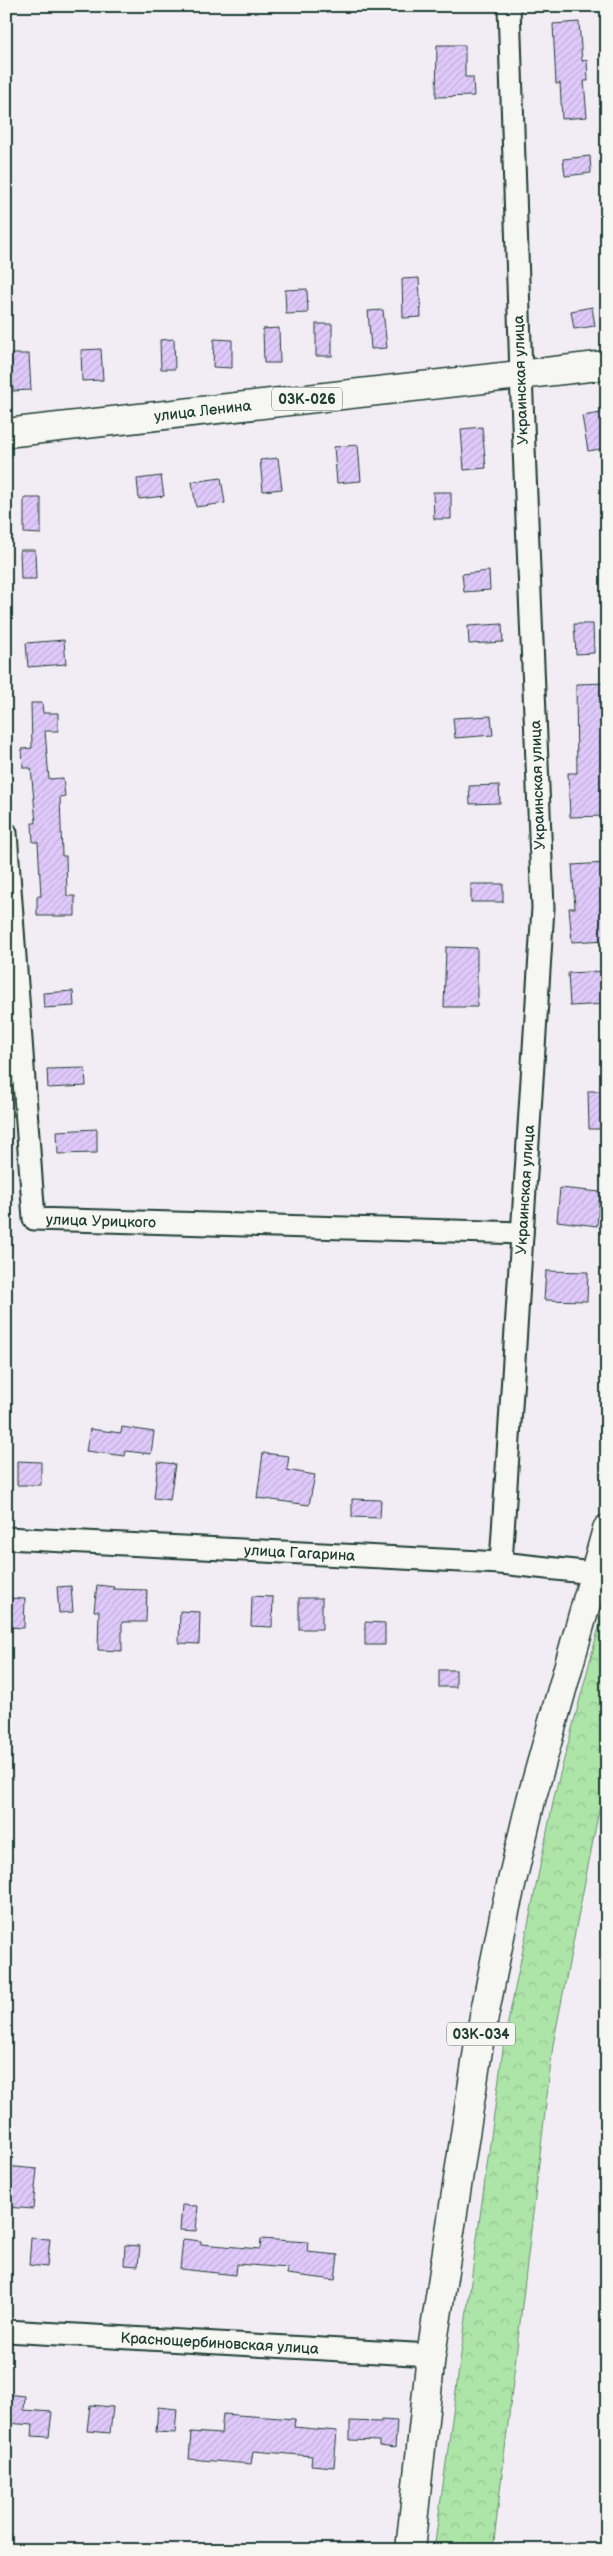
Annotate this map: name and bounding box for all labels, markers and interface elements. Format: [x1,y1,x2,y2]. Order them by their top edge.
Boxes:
street label: Украинская улица [509,315,533,445]
road number: 03К-026 [272,388,342,410]
street label: улица Ленина [153,396,253,426]
street label: Украинская улица [526,720,550,850]
street label: Украинская улица [511,1124,539,1255]
street label: улица Урицкого [46,1210,156,1232]
street label: улица Гагарина [244,1541,356,1565]
road number: 03К-034 [447,2022,515,2046]
street label: Краснощербиновская улица [120,2328,319,2358]

